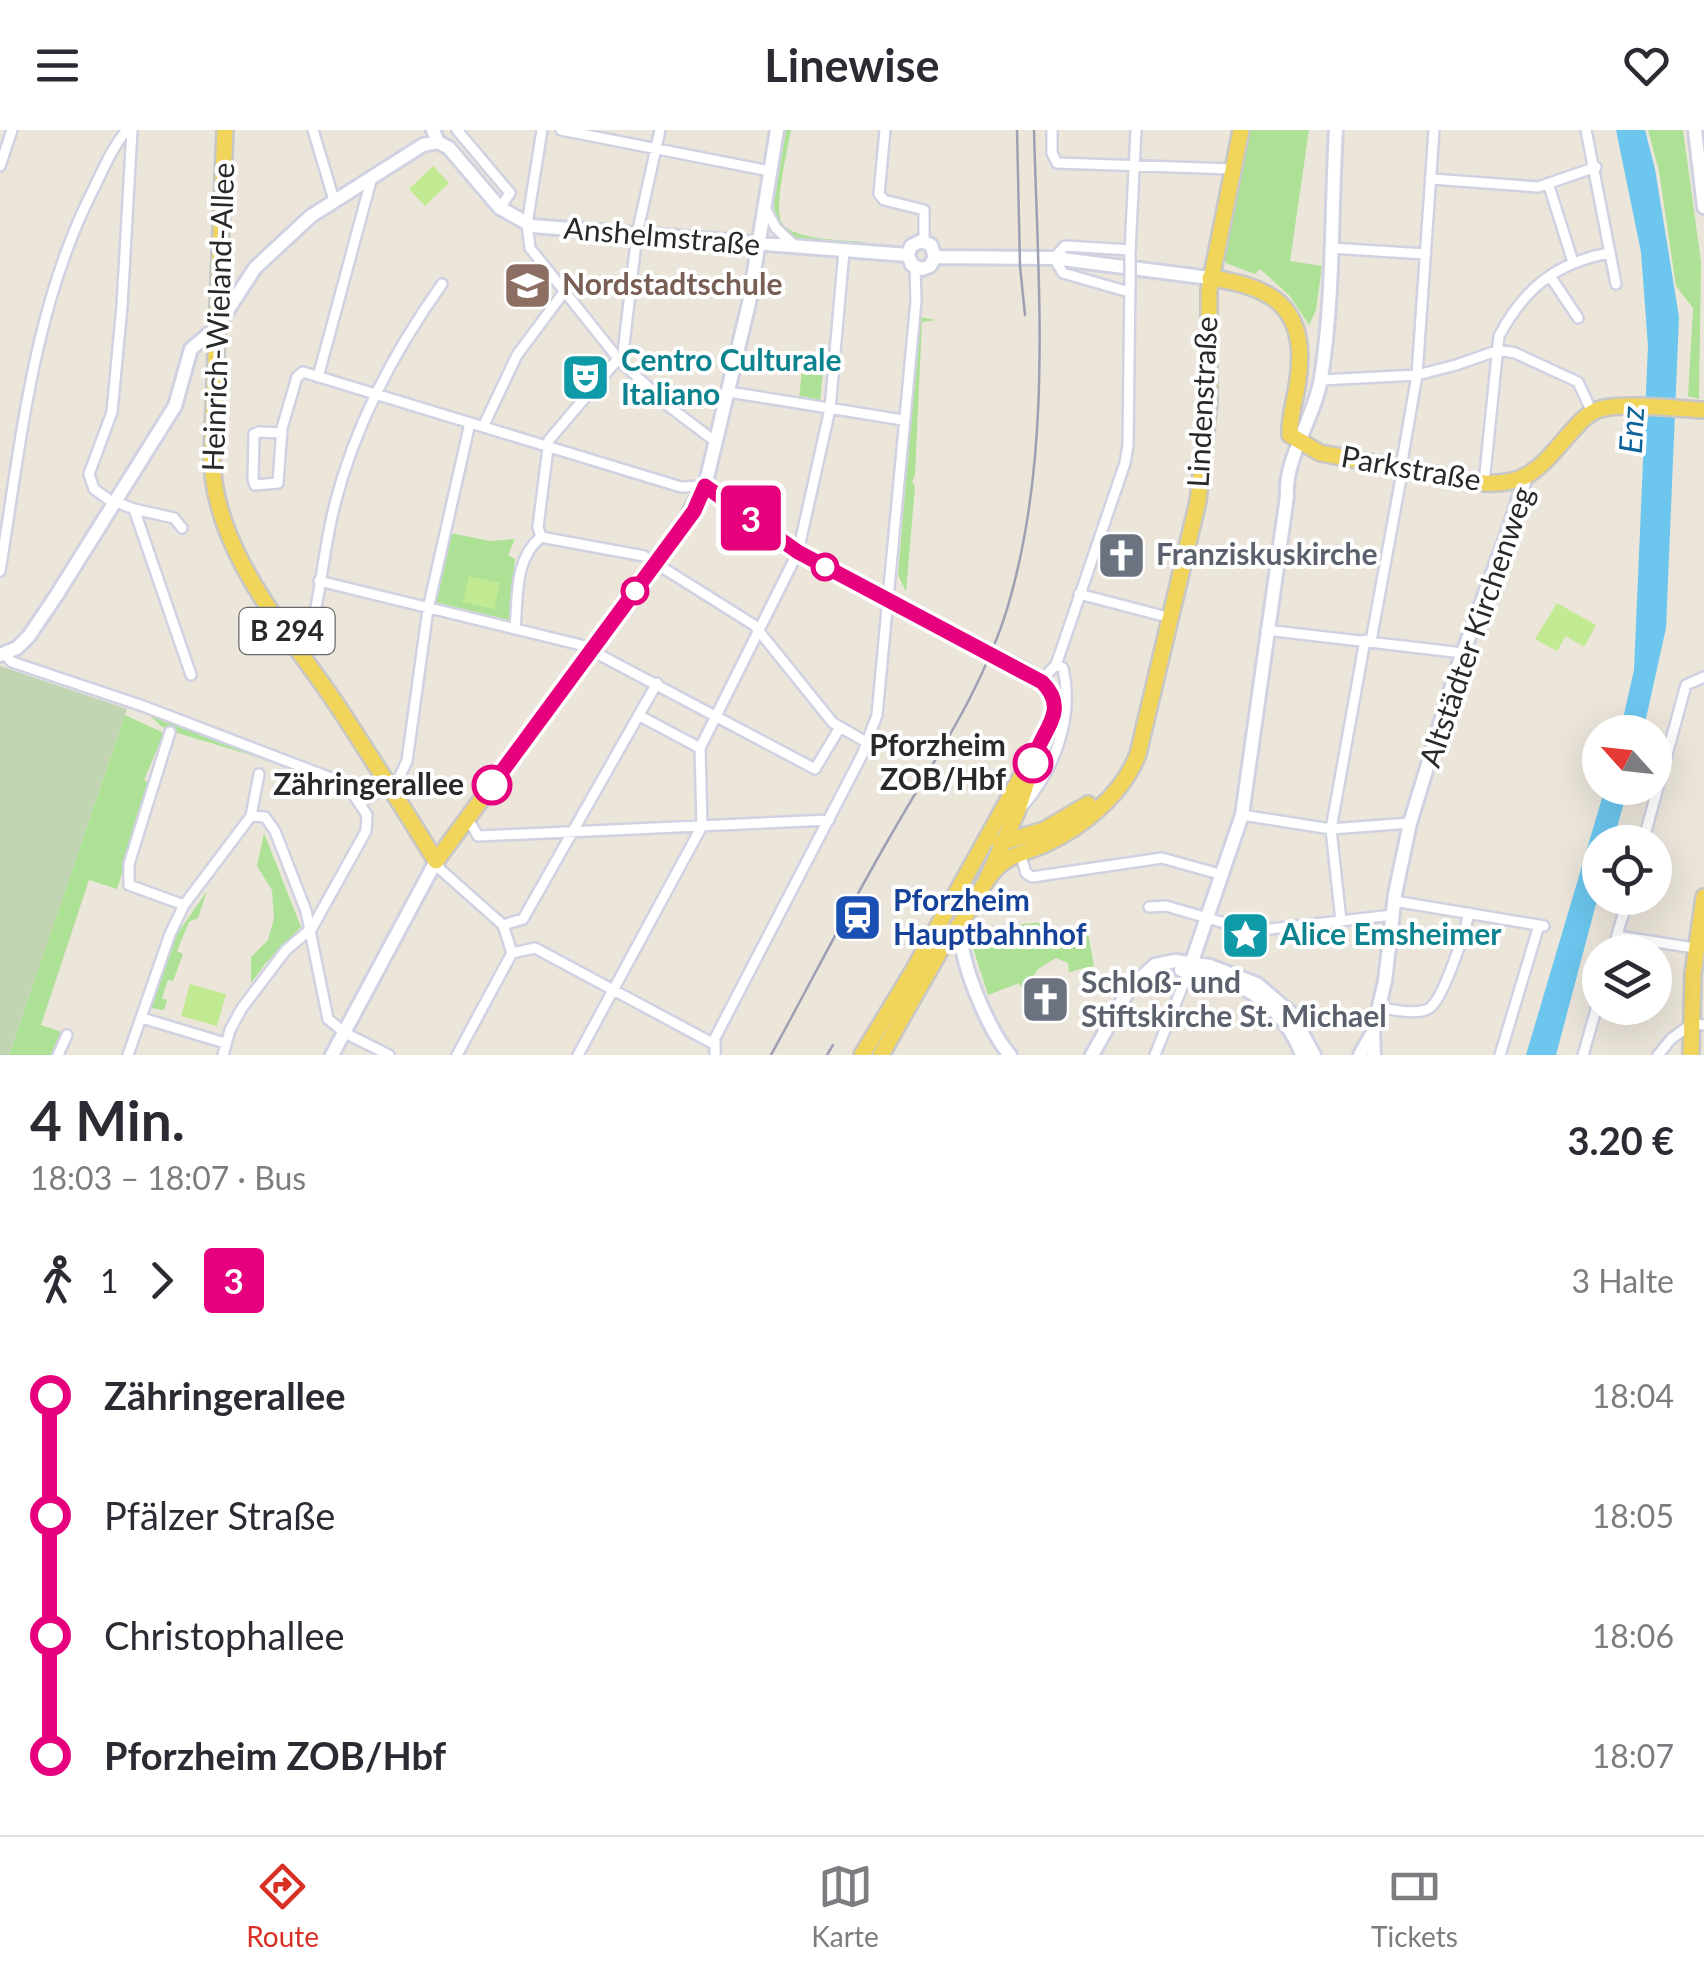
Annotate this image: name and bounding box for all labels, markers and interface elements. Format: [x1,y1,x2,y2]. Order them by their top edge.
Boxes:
icon: menu [30,38,85,93]
text: Linewise [764,38,940,92]
icon: heart [1619,38,1674,93]
street label: Heinrich-Wieland-Allee [194,162,240,472]
street label: Anshelmstraße [563,208,762,262]
school or university icon: Nordstadtschule [501,259,553,311]
place label: Nordstadtschule [562,265,782,301]
street label: Lindenstraße [1179,315,1223,488]
place label: Centro Culturale Italiano [621,341,842,411]
theatre icon: Centro Culturale Italiano [560,352,612,404]
water label: Enz [1610,405,1651,455]
street label: Parkstraße [1339,437,1484,497]
street label: Altstädter Kirchenweg [1410,482,1540,771]
line badge: 3 [718,486,784,550]
text: 3 [741,497,761,539]
church icon: Franziskuskirche [1095,529,1147,581]
place label: Franziskuskirche [1156,535,1377,571]
unlabelled marker [812,554,838,580]
unlabelled marker [622,578,648,604]
road number: B 294 [240,608,334,654]
north arrow [1582,715,1672,805]
map controls [1582,715,1672,1025]
place label: Pforzheim ZOB/Hbf [869,726,1006,796]
marker: Pforzheim ZOB/Hbf [1014,744,1052,782]
place label: Zähringerallee [273,765,464,801]
marker: Zähringerallee [473,766,511,804]
button: locate [1582,825,1672,915]
place label: Pforzheim Hauptbahnhof [893,881,1087,951]
station icon: Pforzheim Hauptbahnhof [832,892,884,944]
place icon: Alice Emsheimer [1219,909,1271,961]
place label: Alice Emsheimer [1279,915,1502,951]
button: layers [1582,935,1672,1025]
place label: Schloß- und Stiftskirche St. Michael [1081,963,1387,1033]
church icon: Schloß- und Stiftskirche St. Michael [1020,974,1072,1026]
text: 4 Min. [30,1087,185,1153]
text: 3.20 € [1568,1117,1674,1163]
text: 18:03 – 18:07 · Bus [30,1158,306,1197]
icon: walk [30,1253,85,1308]
icon: forward [134,1253,189,1308]
text: 3 [224,1259,244,1301]
text: 1 [100,1261,119,1300]
text: 3 Halte [1572,1261,1674,1300]
text: Zähringerallee [104,1372,346,1418]
text: 18:04 [1592,1376,1674,1415]
text: Pfälzer Straße [104,1492,335,1538]
text: 18:05 [1592,1496,1674,1535]
text: Christophallee [104,1612,345,1658]
text: 18:06 [1592,1616,1674,1655]
text: Pforzheim ZOB/Hbf [104,1732,446,1778]
text: 18:07 [1592,1736,1674,1775]
tab: Route [246,1859,319,1953]
tab: Karte [811,1859,879,1953]
tab: Tickets [1371,1859,1458,1953]

